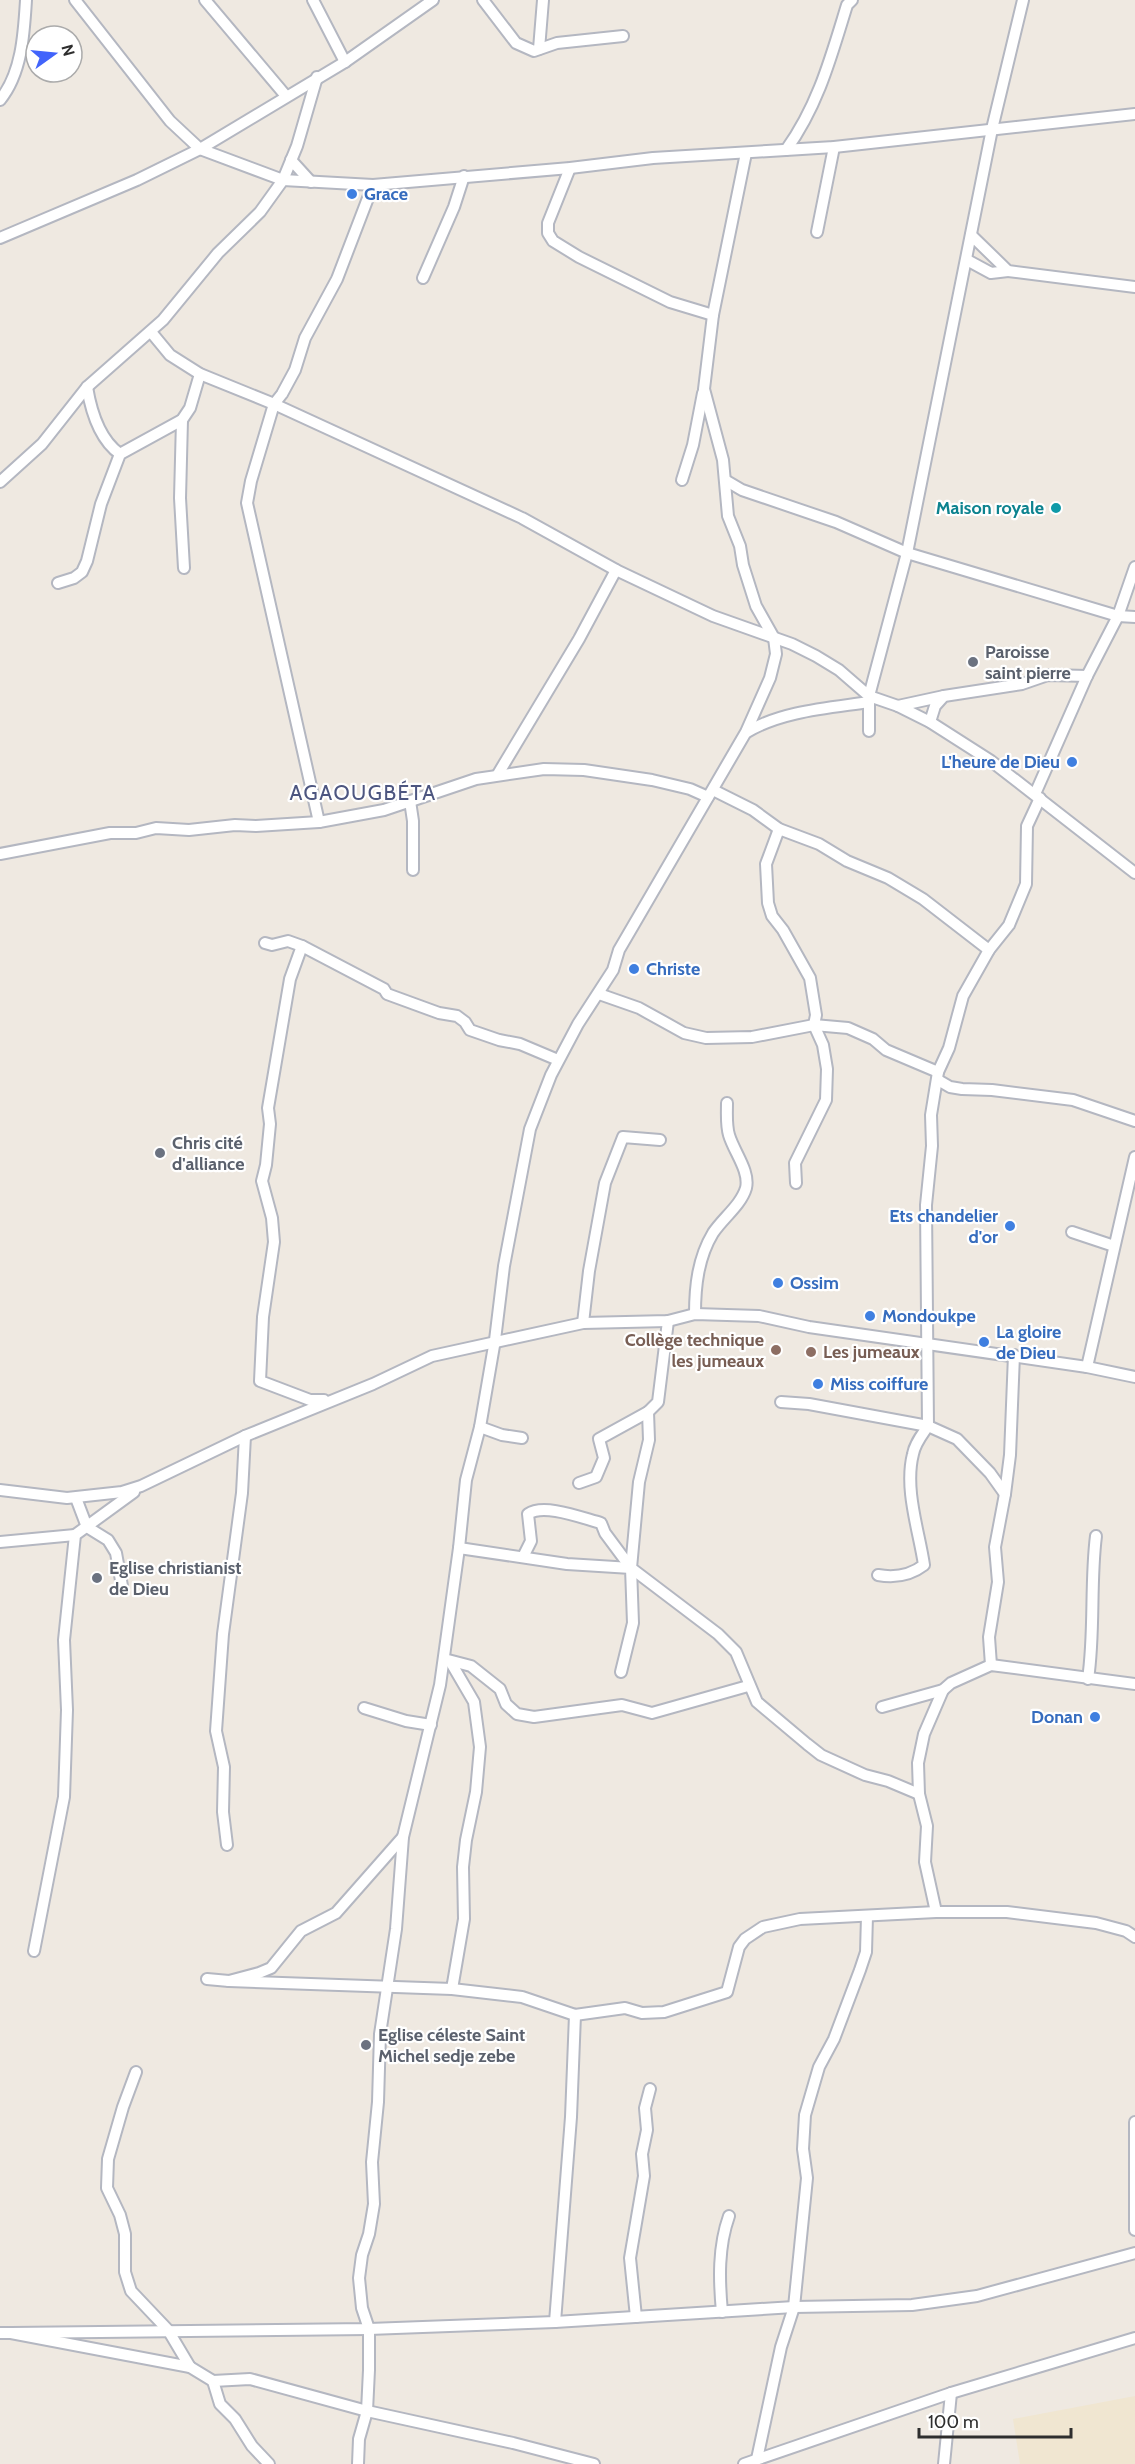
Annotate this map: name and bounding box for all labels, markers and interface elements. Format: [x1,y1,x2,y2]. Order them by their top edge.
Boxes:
north arrow [24,24,84,84]
text: N [57,42,79,58]
place label: Grace [364,183,408,205]
marker: Grace [345,187,359,201]
place label: Maison royale [936,497,1044,519]
marker: Maison royale [1049,501,1063,515]
place label: Paroisse saint pierre [985,641,1071,684]
marker: Paroisse saint pierre [966,655,980,669]
place label: L'heure de Dieu [941,751,1060,773]
marker: L'heure de Dieu [1065,755,1079,769]
district label: AGAOUGBÉTA [289,780,437,805]
place label: Christe [646,958,700,980]
marker: Christe [627,962,641,976]
place label: Chris cité d'alliance [172,1132,244,1175]
marker: Chris cité d'alliance [153,1146,167,1160]
place label: Ets chandelier d'or [889,1205,998,1248]
marker: Ets chandelier d'or [1003,1219,1017,1233]
place label: Ossim [790,1272,839,1294]
marker: Ossim [771,1276,785,1290]
place label: Mondoukpe [882,1305,976,1327]
marker: Mondoukpe [863,1309,877,1323]
place label: La gloire de Dieu [996,1321,1061,1364]
place label: Collège technique les jumeaux [625,1329,764,1372]
marker: La gloire de Dieu [977,1335,991,1349]
place label: Les jumeaux [823,1341,920,1363]
marker: Collège technique les jumeaux [769,1343,783,1357]
marker: Les jumeaux [804,1345,818,1359]
place label: Miss coiffure [830,1373,928,1395]
marker: Miss coiffure [811,1377,825,1391]
place label: Eglise christianist de Dieu [109,1557,242,1600]
marker: Eglise christianist de Dieu [90,1571,104,1585]
place label: Donan [1031,1706,1083,1728]
marker: Donan [1088,1710,1102,1724]
place label: Eglise céleste Saint Michel sedje zebe [378,2024,525,2067]
marker: Eglise céleste Saint Michel sedje zebe [359,2038,373,2052]
scale bar [919,2401,1070,2439]
text: 100 m [928,2411,979,2433]

